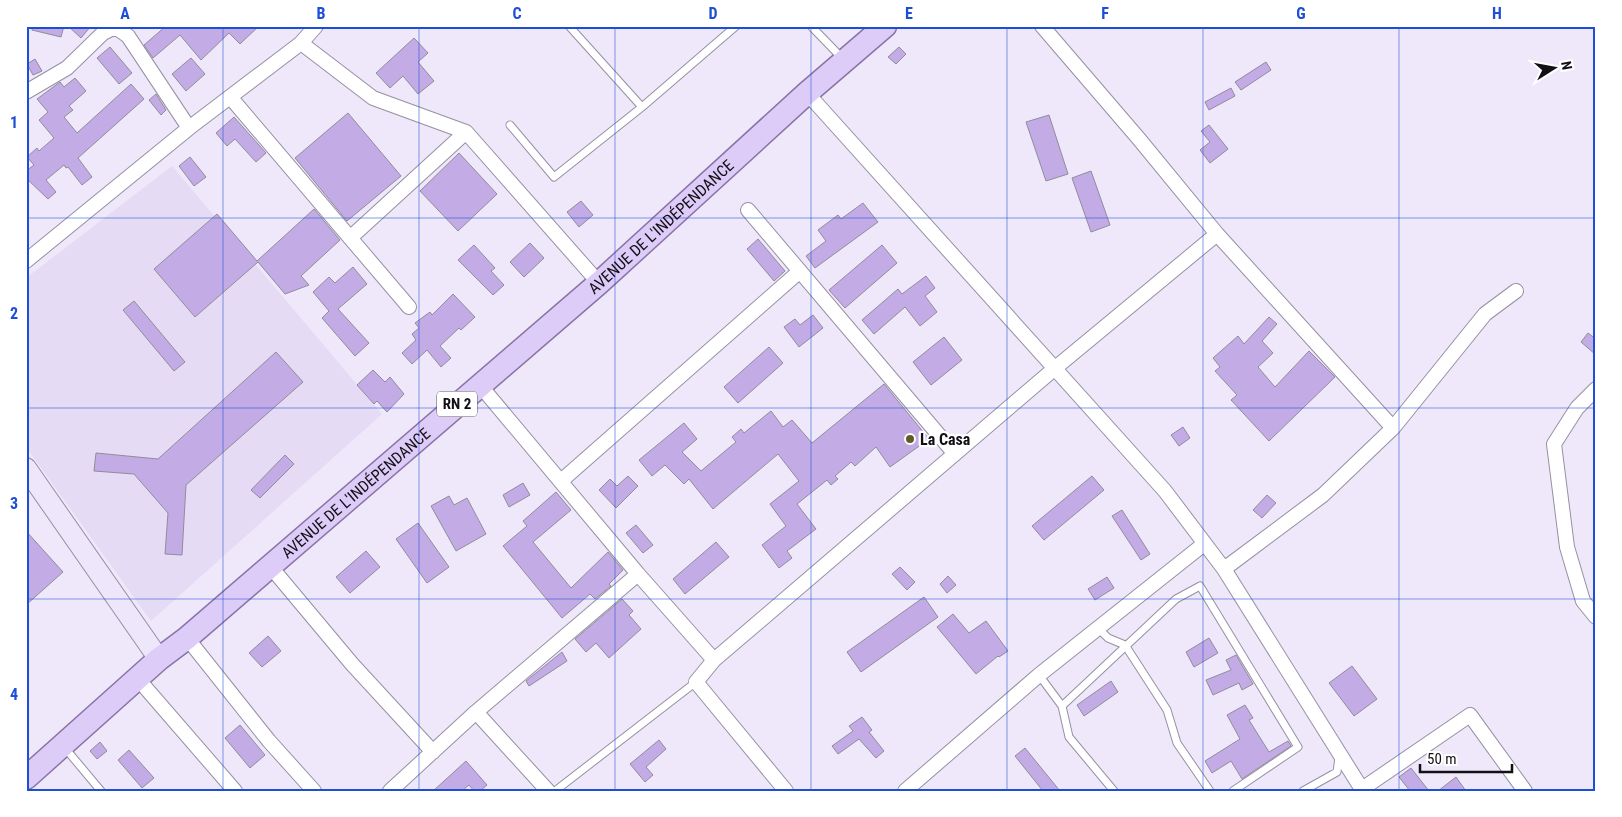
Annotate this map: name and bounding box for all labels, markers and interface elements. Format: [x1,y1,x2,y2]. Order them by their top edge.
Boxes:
text: A [120,4,130,23]
text: B [317,4,326,23]
text: C [512,4,522,23]
text: D [708,4,718,23]
text: E [905,4,913,23]
text: F [1101,4,1109,23]
text: G [1296,4,1306,23]
text: H [1492,4,1502,23]
north arrow [1530,42,1580,92]
text: N [1558,60,1575,71]
text: 1 [10,113,18,132]
street label: AVENUE DE L'INDÉPENDANCE [585,156,738,298]
text: 2 [10,304,18,323]
road number: RN 2 [437,392,477,416]
street label: AVENUE DE L'INDÉPENDANCE [278,424,434,562]
place label: La Casa [920,430,971,449]
marker: La Casa [904,433,916,445]
text: 3 [10,494,18,513]
text: 4 [10,685,18,704]
scale bar [1420,742,1512,774]
text: 50 m [1427,750,1457,768]

